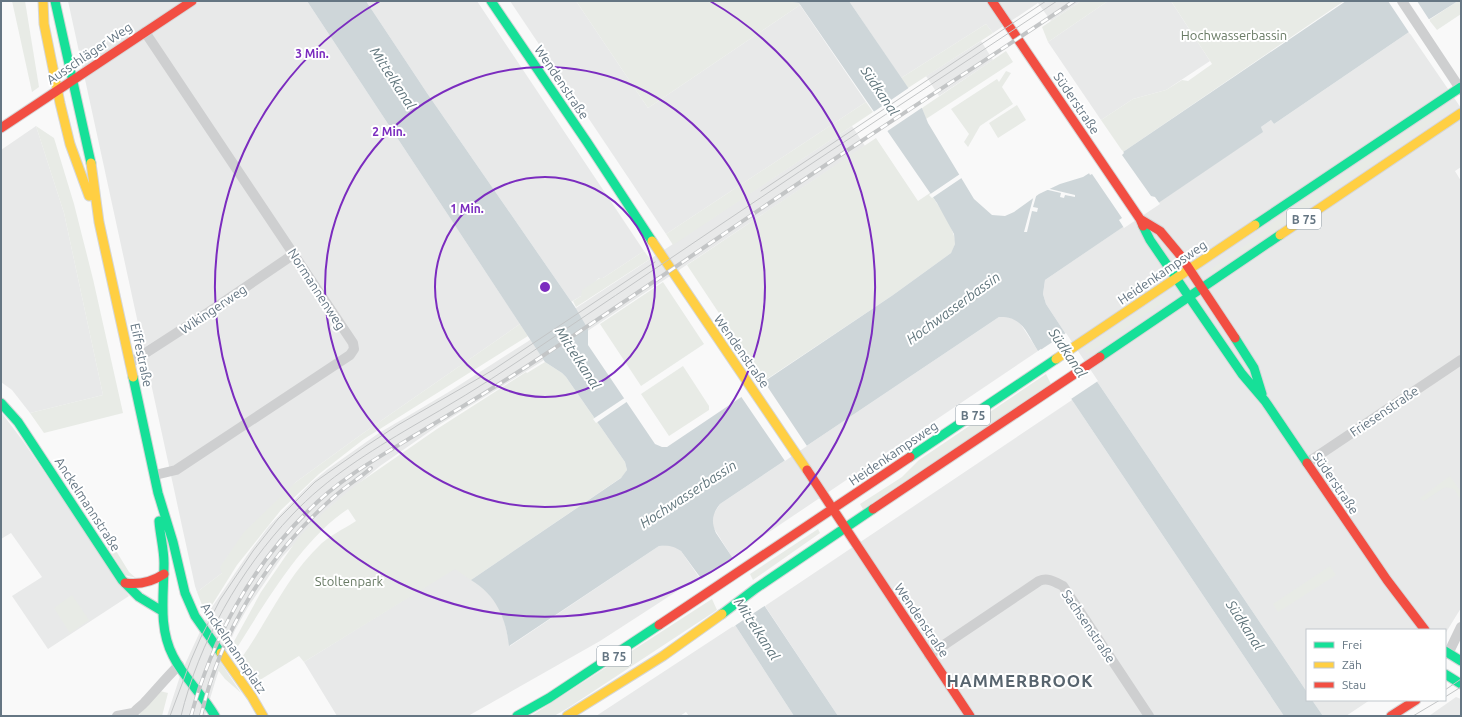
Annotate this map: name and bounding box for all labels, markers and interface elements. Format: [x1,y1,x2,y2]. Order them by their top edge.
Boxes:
street label: Ausschläger Weg [44,19,134,87]
park label: Hochwasserbassin [1181,28,1287,42]
street label: Wendenstraße [532,42,592,122]
water label: Mittelkanal [367,44,419,112]
text: 3 Min. [295,47,329,60]
water label: Südkanal [857,62,902,119]
street label: Süderstraße [1051,70,1103,136]
text: 2 Min. [372,125,406,138]
text: 1 Min. [450,202,484,215]
road number: B 75 [1287,209,1321,229]
street label: Heidenkampsweg [1115,237,1209,307]
street label: Normannenweg [286,246,348,332]
water label: Hochwasserbassin [903,269,1003,347]
centre of rings [538,280,552,294]
street label: Wikingerweg [177,282,249,336]
street label: Wendenstraße [712,312,772,390]
street label: Eiffestraße [128,322,156,388]
water label: Mittelkanal [552,324,604,392]
water label: Südkanal [1045,324,1090,381]
street label: Friesenstraße [1347,383,1421,439]
road number: B 75 [956,405,990,425]
street label: Heidenkampsweg [846,418,940,488]
street label: Süderstraße [1310,450,1362,516]
street label: Anckelmannstraße [52,454,124,554]
water label: Hochwasserbassin [637,457,739,531]
park label: Stoltenpark [315,574,384,588]
street label: Wendenstraße [892,580,952,660]
street label: Sachsenstraße [1060,587,1118,665]
water label: Mittelkanal [731,595,783,663]
water label: Südkanal [1222,596,1267,653]
street label: Anckelmannsplatz [199,600,269,696]
legend [1306,629,1446,701]
text: Frei [1342,638,1362,651]
road number: B 75 [597,646,631,666]
text: Zäh [1342,658,1362,671]
district label: HAMMERBROOK [946,671,1094,690]
text: Stau [1342,678,1366,691]

